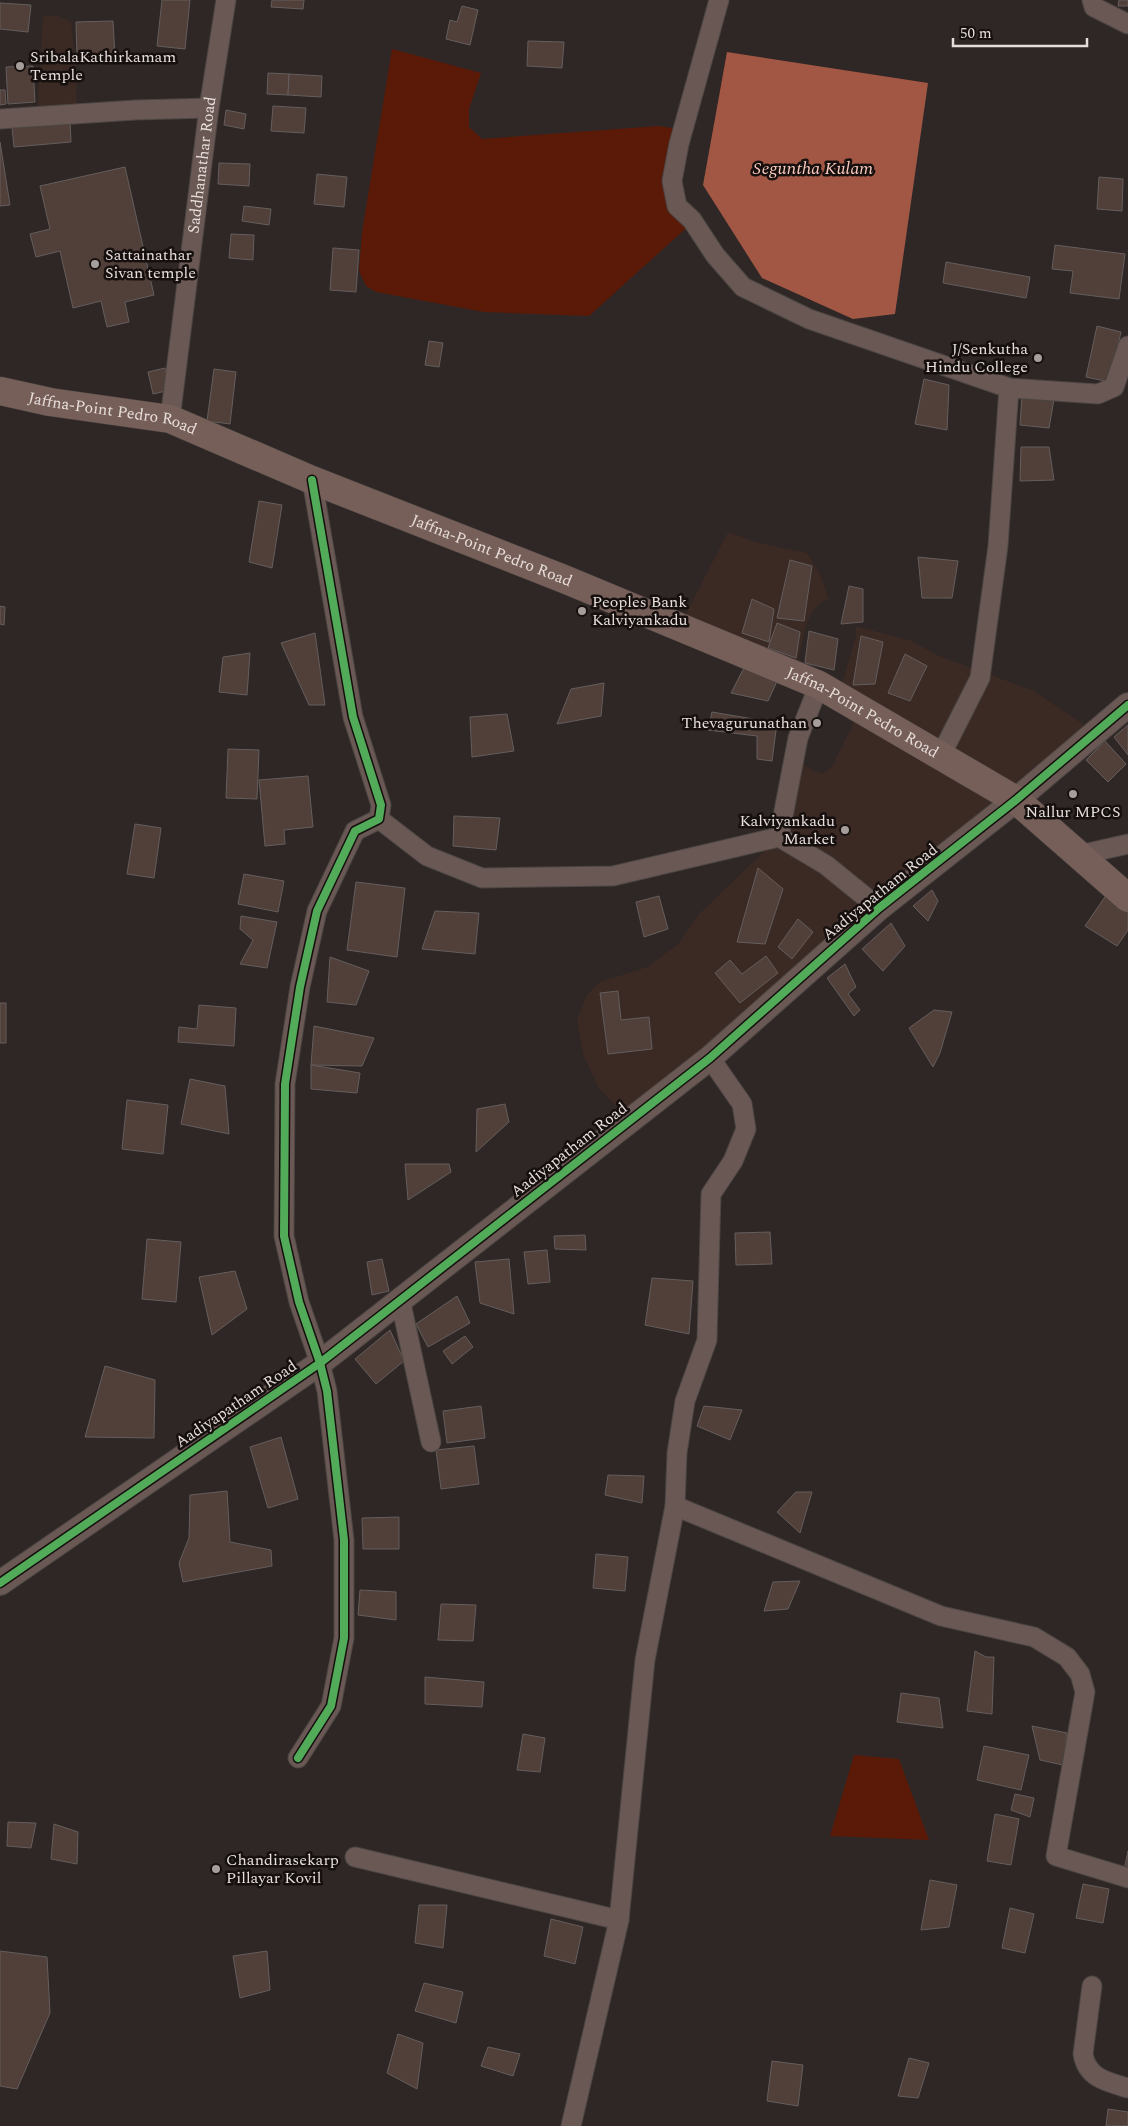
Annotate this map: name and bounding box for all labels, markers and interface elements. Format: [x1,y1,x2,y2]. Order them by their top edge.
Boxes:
scale bar [953,15,1087,47]
text: 50 m [960,22,992,45]
place label: SribalaKathirkamam Temple [30,45,176,87]
marker: SribalaKathirkamam Temple [14,60,26,72]
street label: Saddhanathar Road [181,95,223,235]
water label: Seguntha Kulam [753,155,873,182]
place label: Sattainathar Sivan temple [105,243,196,285]
marker: Sattainathar Sivan temple [89,258,101,270]
place label: J/Senkutha Hindu College [925,337,1028,379]
marker: J/Senkutha Hindu College [1032,352,1044,364]
street label: Jaffna-Point Pedro Road [26,386,201,441]
street label: Jaffna-Point Pedro Road [408,508,576,593]
place label: Peoples Bank Kalviyankadu [592,590,688,632]
marker: Peoples Bank Kalviyankadu [576,605,588,617]
street label: Jaffna-Point Pedro Road [782,661,943,764]
place label: Thevagurunathan [682,711,807,735]
marker: Thevagurunathan [811,717,823,729]
marker: Nallur MPCS [1067,788,1079,800]
place label: Nallur MPCS [1026,800,1120,824]
place label: Kalviyankadu Market [739,809,835,851]
marker: Kalviyankadu Market [839,824,851,836]
street label: Aadiyapatham Road [817,838,943,946]
street label: Aadiyapatham Road [505,1097,633,1203]
street label: Aadiyapatham Road [170,1354,302,1454]
place label: Chandirasekarp Pillayar Kovil [226,1848,339,1890]
marker: Chandirasekarp Pillayar Kovil [210,1863,222,1875]

